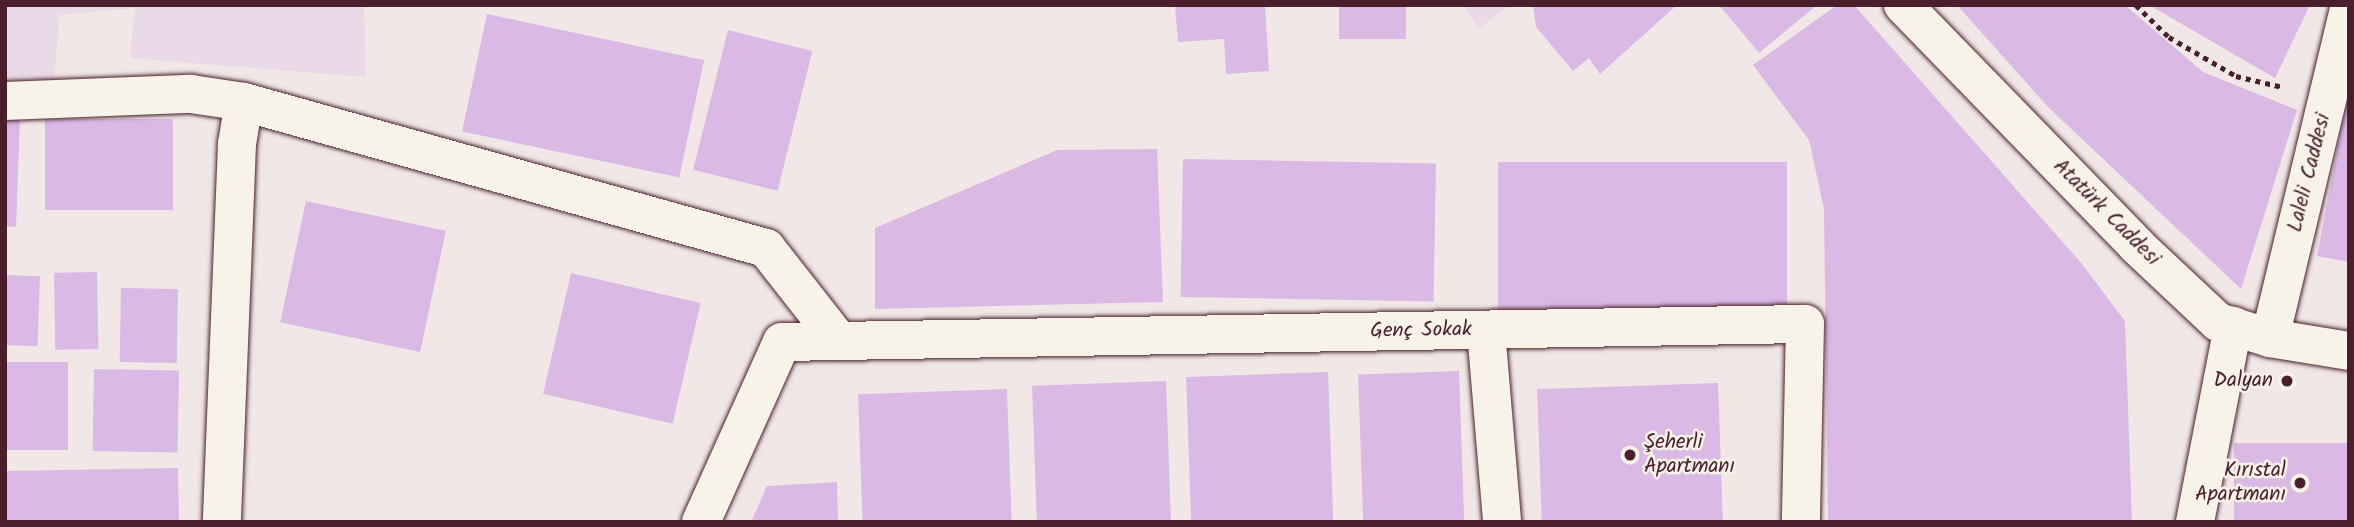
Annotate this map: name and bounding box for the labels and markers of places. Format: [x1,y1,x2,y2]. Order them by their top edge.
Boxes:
place label: Dalyan [2214,368,2273,394]
marker: Dalyan [2279,373,2295,389]
place label: Şeherli Apartmanı [1644,430,1735,480]
marker: Şeherli Apartmanı [1622,447,1638,463]
place label: Kırıstal Apartmanı [2195,458,2286,508]
marker: Kırıstal Apartmanı [2292,475,2308,491]

